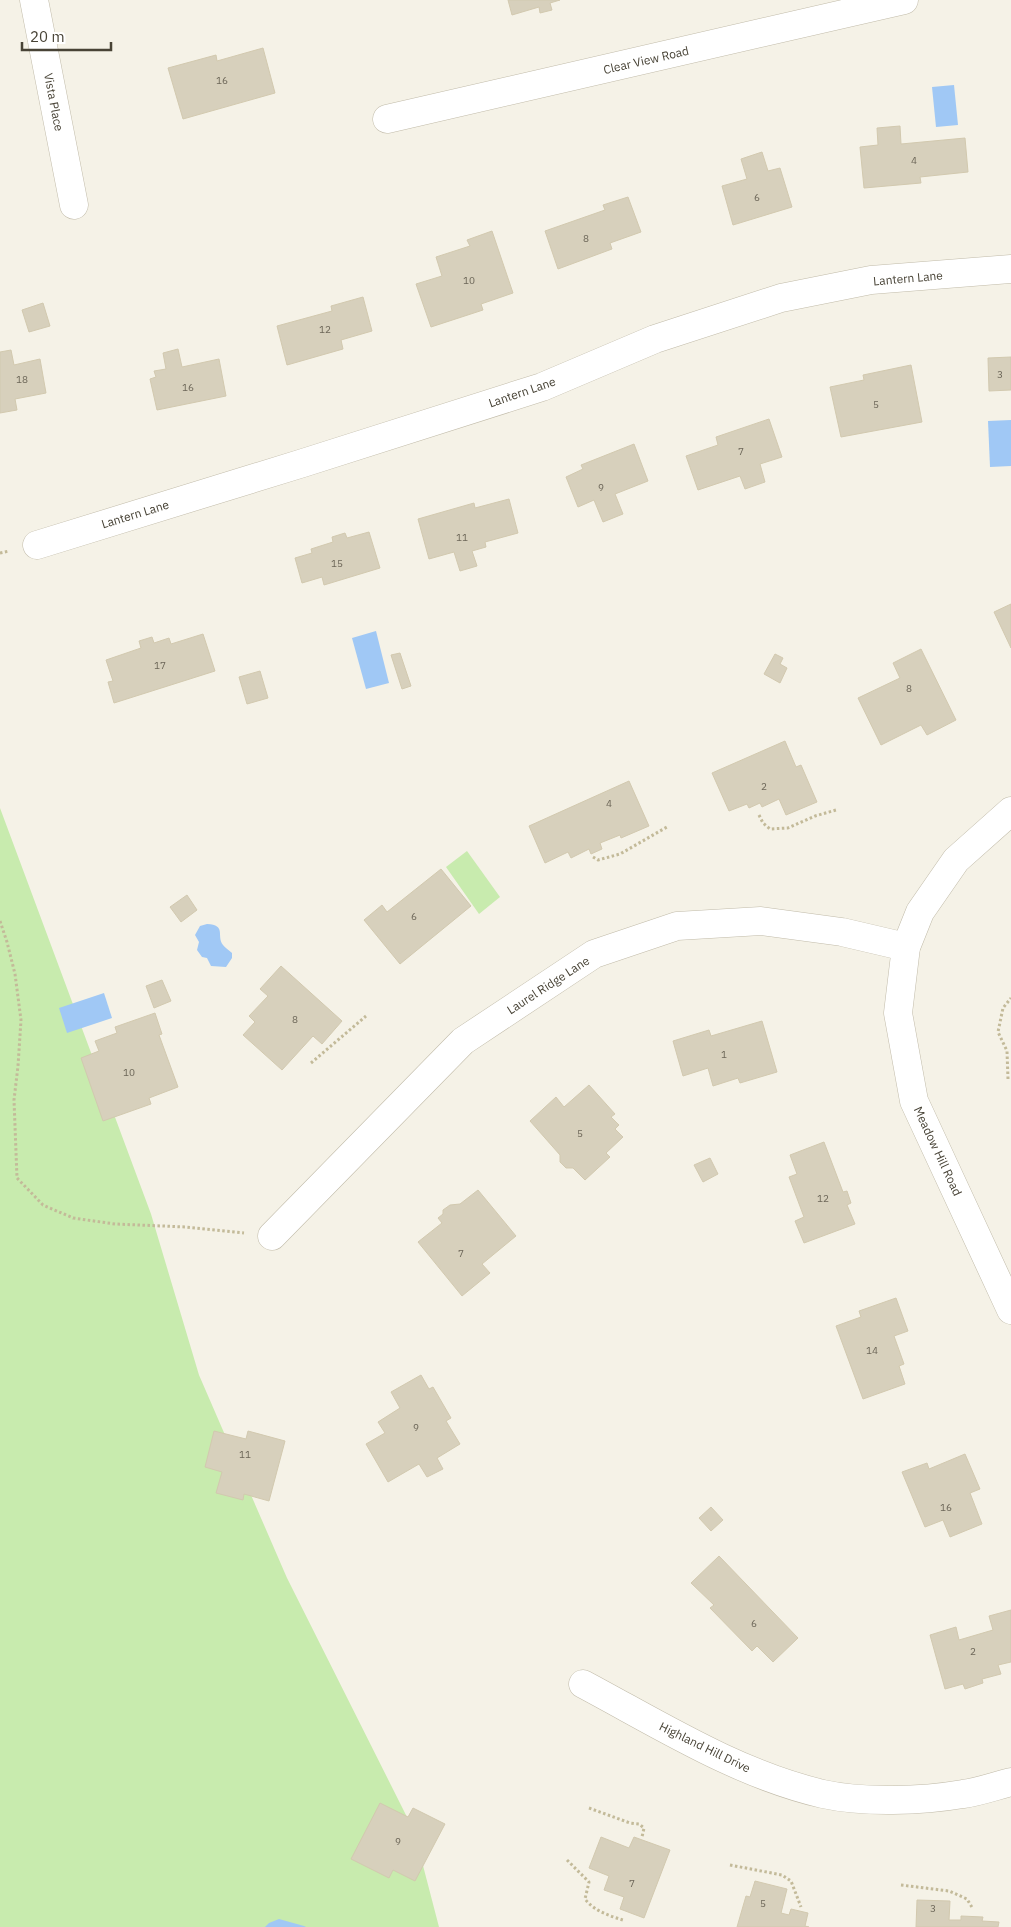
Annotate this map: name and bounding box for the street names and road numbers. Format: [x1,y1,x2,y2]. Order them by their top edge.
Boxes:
street label: Clear View Road [602,43,690,77]
street label: Vista Place [41,72,67,133]
street label: Lantern Lane [873,267,944,289]
street label: Lantern Lane [487,373,558,410]
street label: Lantern Lane [99,496,171,531]
street label: Laurel Ridge Lane [504,953,592,1017]
street label: Meadow Hill Road [911,1104,965,1198]
street label: Highland Hill Drive [657,1718,753,1776]

